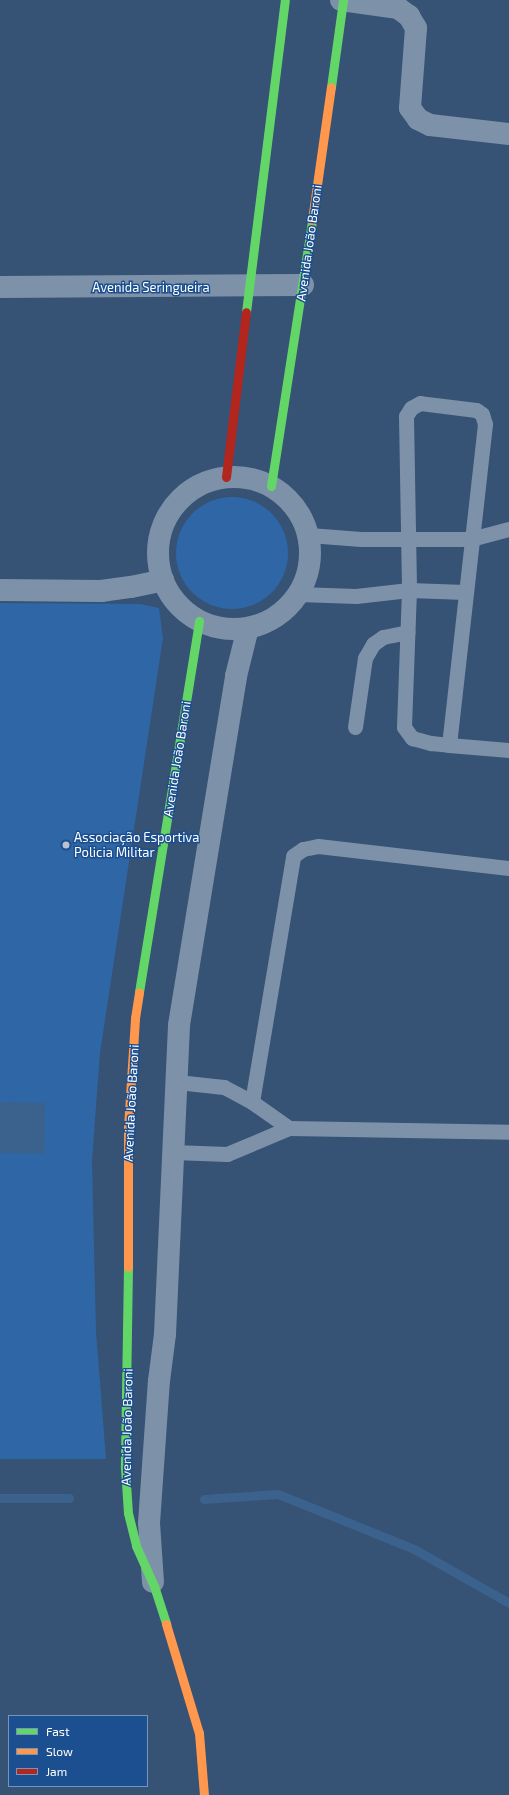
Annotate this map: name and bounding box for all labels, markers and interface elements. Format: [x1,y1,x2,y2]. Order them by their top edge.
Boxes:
street label: Avenida João Baroni [293,184,325,302]
street label: Avenida Seringueira [92,279,210,295]
street label: Avenida João Baroni [160,700,194,818]
place label: Associação Esportiva Policia Militar [74,830,199,861]
marker: Associação Esportiva Policia Militar [61,840,71,850]
street label: Avenida João Baroni [120,1044,142,1162]
street label: Avenida João Baroni [118,1368,136,1486]
legend [8,1715,148,1787]
text: Fast [46,1724,69,1738]
text: Slow [46,1744,73,1758]
text: Jam [46,1764,67,1778]

